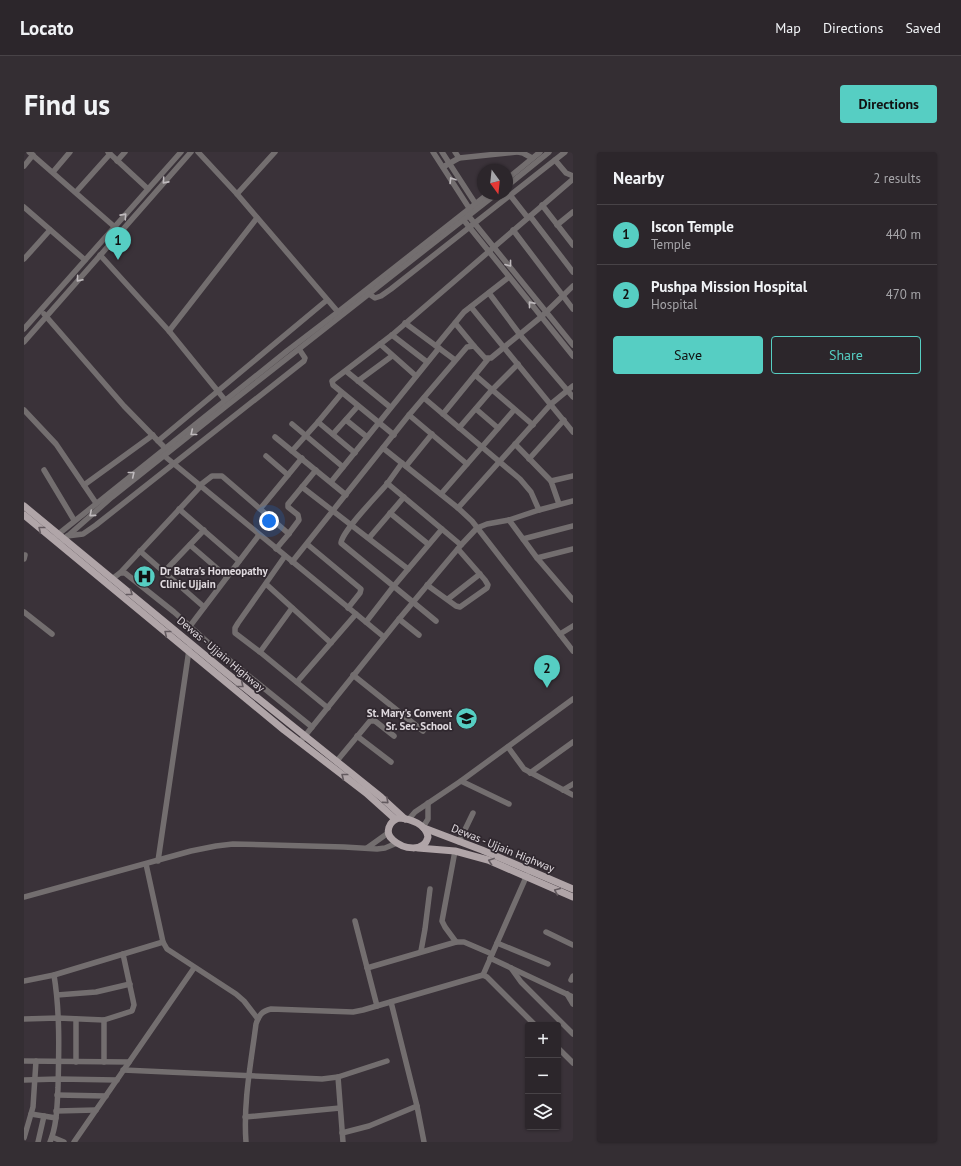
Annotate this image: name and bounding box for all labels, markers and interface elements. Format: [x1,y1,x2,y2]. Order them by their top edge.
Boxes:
text: Locato [20,16,74,40]
text: Map [775,19,801,37]
text: Directions [823,19,883,37]
text: Saved [905,19,941,37]
button: Directions [840,85,937,123]
text: Find us [24,86,110,123]
north arrow [477,164,513,200]
text: Nearby [613,167,664,189]
text: 2 results [873,170,921,187]
one-way arrow [162,176,169,184]
one-way arrow [449,177,456,184]
one-way arrow [119,213,126,221]
text: Iscon Temple [651,217,734,236]
text: 1 [622,226,630,243]
text: 440 m [886,226,921,243]
pin: 1 [105,227,131,260]
text: Temple [651,236,691,253]
one-way arrow [504,260,511,267]
one-way arrow [77,274,84,281]
text: Pushpa Mission Hospital [651,277,807,296]
text: 2 [622,286,630,303]
text: 470 m [886,286,921,303]
text: Hospital [651,296,697,313]
one-way arrow [528,302,535,309]
button: Save [613,336,763,374]
button: Share [771,336,921,374]
one-way arrow [190,428,198,435]
one-way arrow [127,472,134,479]
one-way arrow [89,510,96,517]
your location [259,511,279,531]
one-way arrow [39,527,46,534]
hospital icon: Dr Batra's Homeopathy Clinic Ujjain [132,564,158,590]
place label: Dr Batra's Homeopathy Clinic Ujjain [160,564,268,591]
one-way arrow [126,588,133,595]
street label: Dewas - Ujjain Highway [174,613,268,695]
one-way arrow [164,630,171,637]
pin: 2 [534,655,560,688]
one-way arrow [236,680,244,687]
place label: St. Mary's Convent Sr. Sec. School [367,706,453,733]
school or university icon: St. Mary's Convent Sr. Sec. School [454,706,480,732]
one-way arrow [341,774,348,781]
one-way arrow [381,797,389,804]
street label: Dewas - Ujjain Highway [449,821,558,875]
one-way arrow [487,858,494,866]
one-way arrow [554,887,561,895]
map controls [525,1022,561,1130]
button: + [525,1022,561,1058]
button: − [525,1058,561,1094]
button: layers [525,1094,561,1130]

